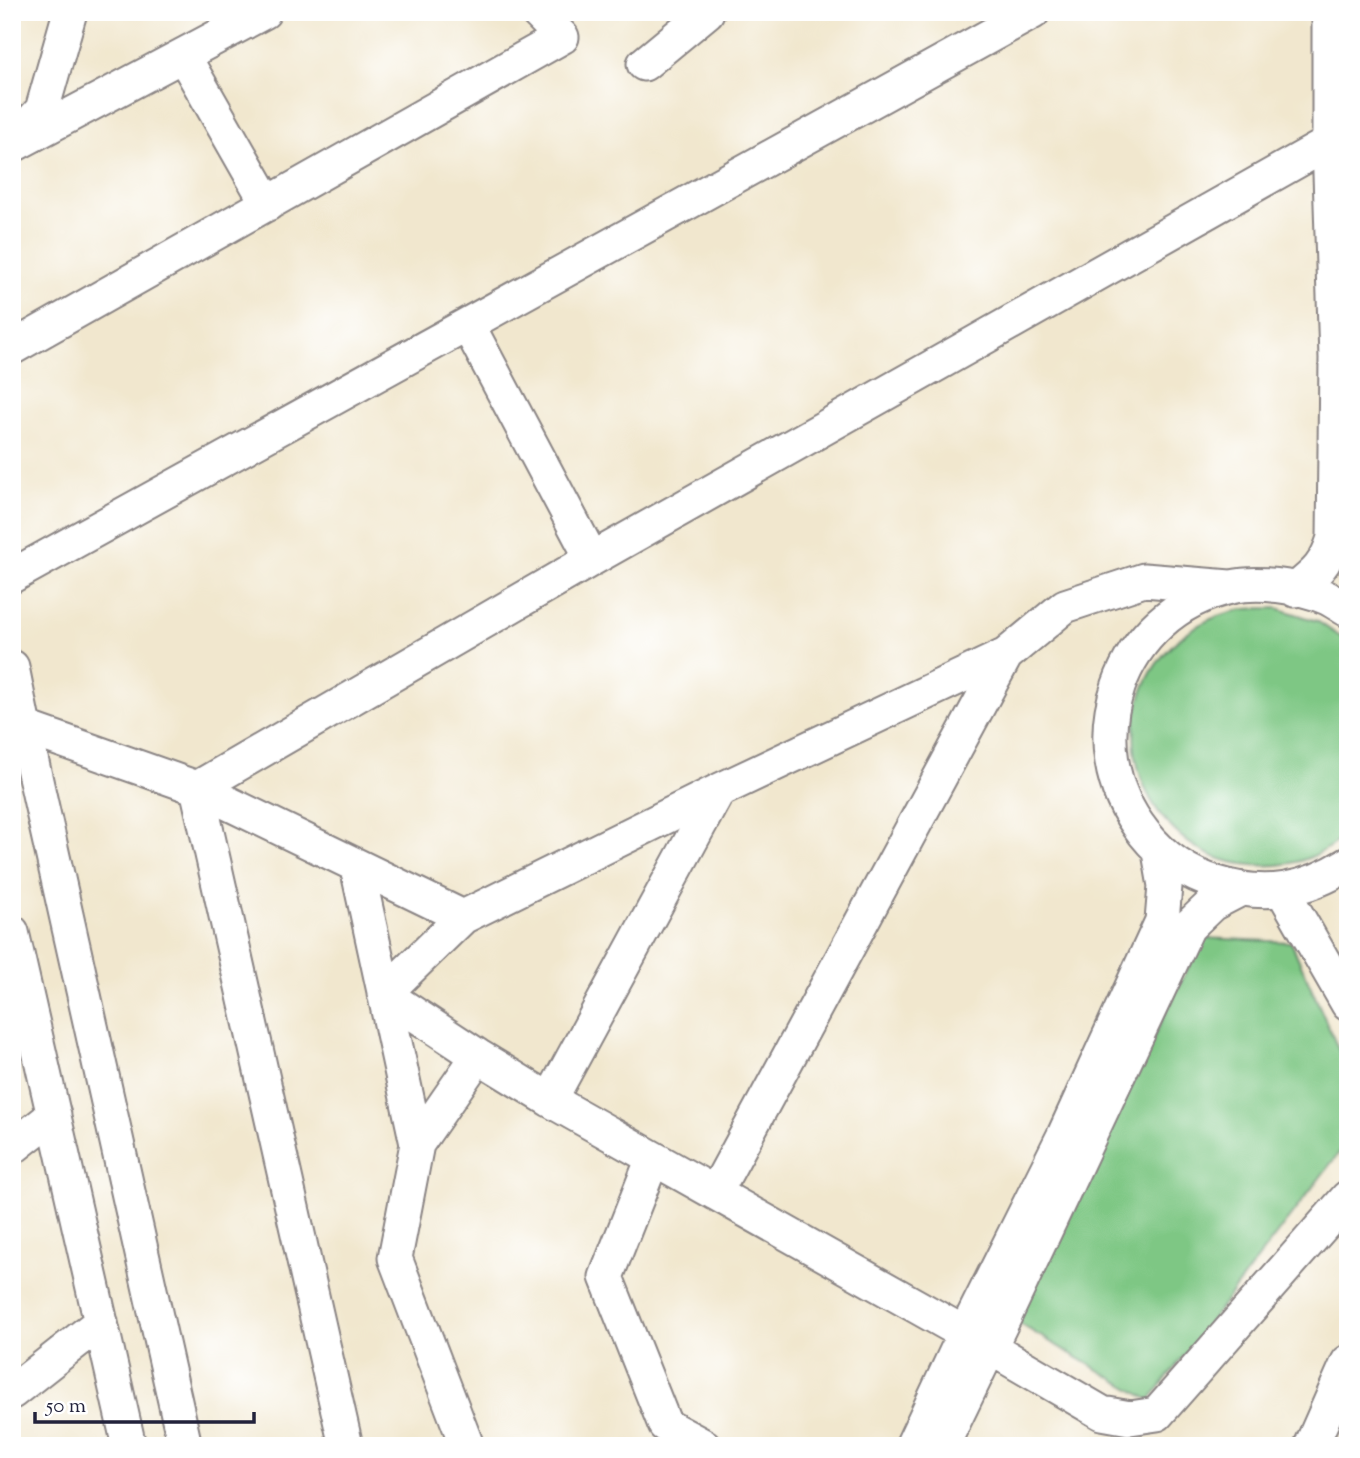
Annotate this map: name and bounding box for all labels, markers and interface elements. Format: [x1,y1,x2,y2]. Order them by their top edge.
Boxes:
scale bar [35,1381,254,1425]
text: 50 m [45,1392,86,1422]

